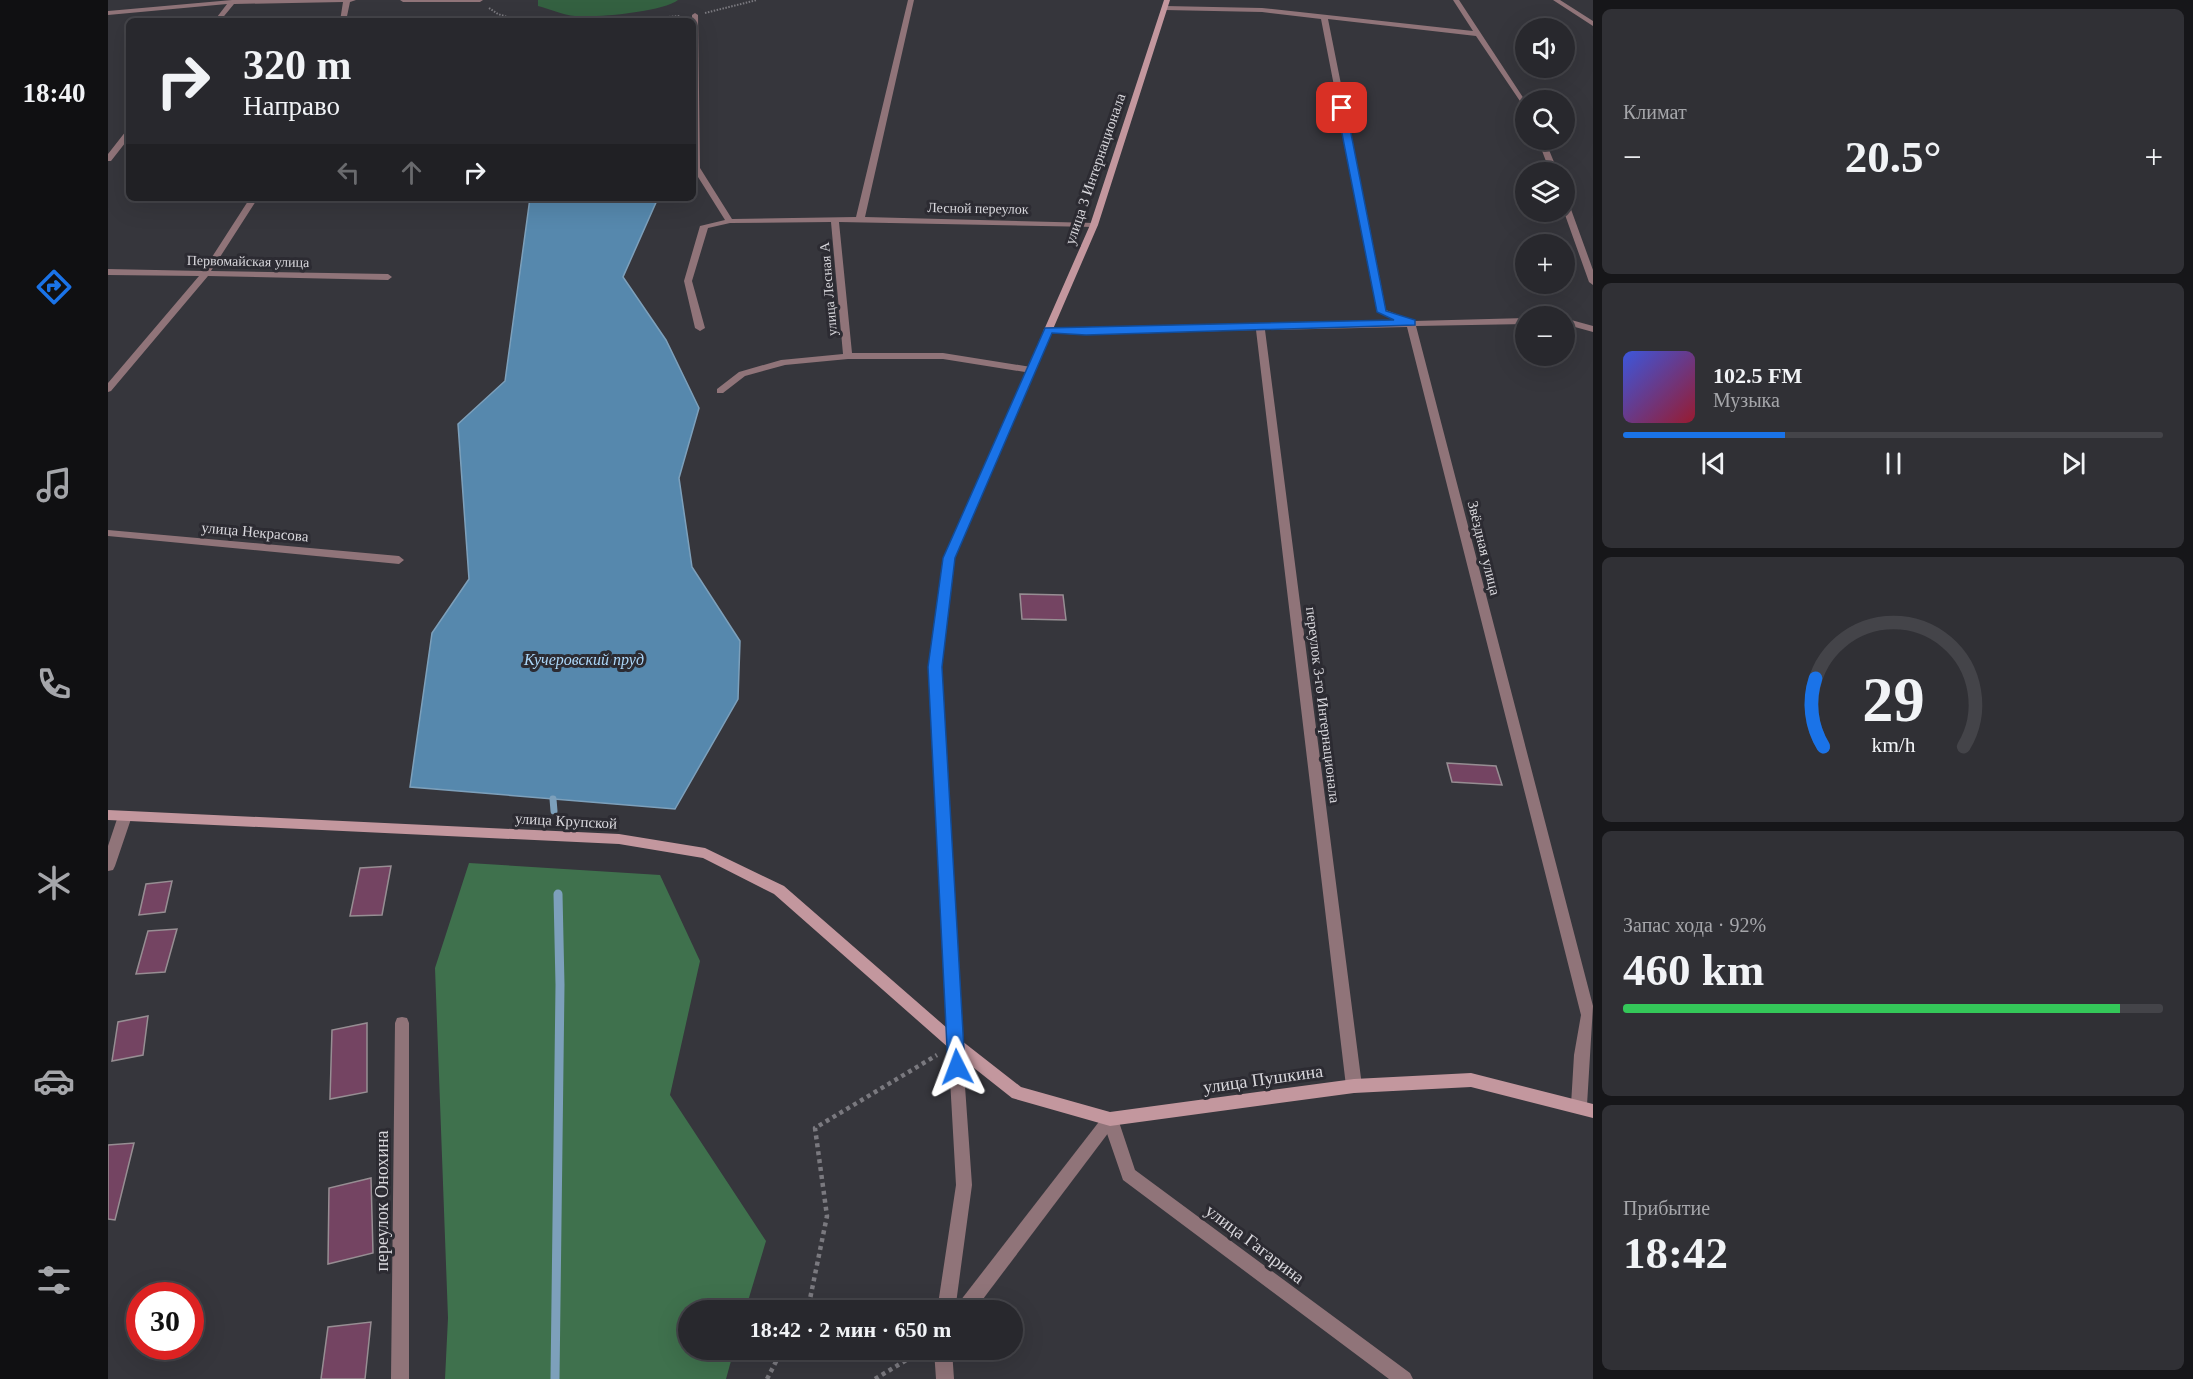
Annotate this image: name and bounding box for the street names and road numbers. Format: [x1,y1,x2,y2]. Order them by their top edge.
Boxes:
street label: улица 3 Интернационала [1062,91,1129,247]
street label: Лесной переулок [927,200,1029,217]
street label: улица Лесная А [817,241,840,336]
street label: Первомайская улица [187,253,310,270]
street label: Звёздная улица [1465,499,1504,597]
street label: улица Некрасова [201,519,310,545]
street label: переулок 3-го Интернационала [1303,606,1343,804]
street label: улица Крупской [514,810,618,832]
street label: улица Пушкина [1202,1061,1324,1097]
street label: переулок Онохина [372,1130,392,1272]
street label: улица Гагарина [1202,1200,1308,1288]

